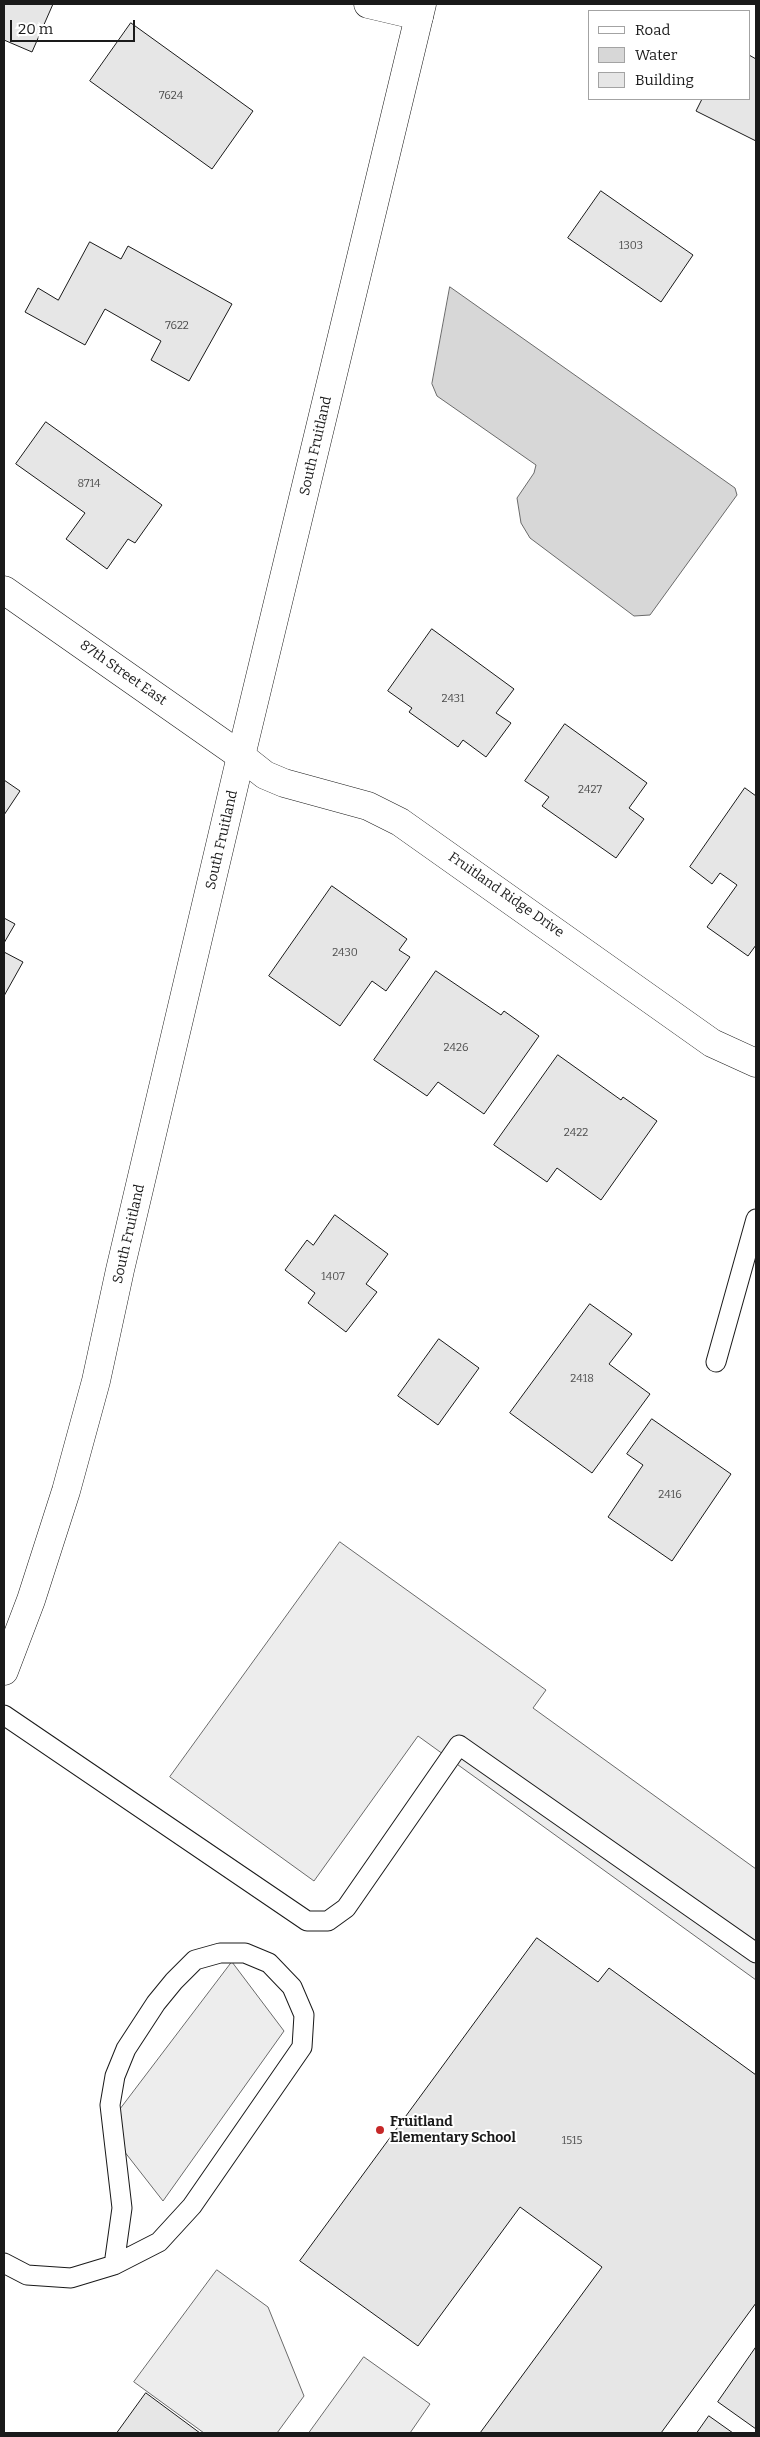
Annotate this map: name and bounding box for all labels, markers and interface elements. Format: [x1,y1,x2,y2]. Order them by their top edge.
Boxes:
scale bar [12,10,138,42]
legend [588,10,750,100]
text: 20 m [18,20,53,38]
text: Road [635,21,670,39]
text: Water [635,46,677,64]
text: Building [635,71,694,89]
house number: 7624 [159,89,183,103]
house number: 1303 [619,239,643,253]
house number: 7622 [165,319,189,333]
street label: South Fruitland [296,395,336,497]
house number: 8714 [77,477,101,491]
street label: 87th Street East [76,637,170,709]
house number: 2431 [441,692,465,706]
house number: 2427 [578,783,602,797]
street label: South Fruitland [202,789,242,891]
street label: Fruitland Ridge Drive [445,849,567,941]
house number: 2430 [332,946,358,960]
house number: 2426 [444,1041,468,1055]
house number: 2422 [564,1126,588,1140]
street label: South Fruitland [109,1183,149,1285]
house number: 1407 [321,1270,345,1284]
house number: 2418 [570,1372,594,1386]
house number: 2416 [658,1488,682,1502]
place label: Fruitland Elementary School [390,2114,516,2146]
marker: Fruitland Elementary School [374,2124,386,2136]
house number: 1515 [562,2134,582,2148]

